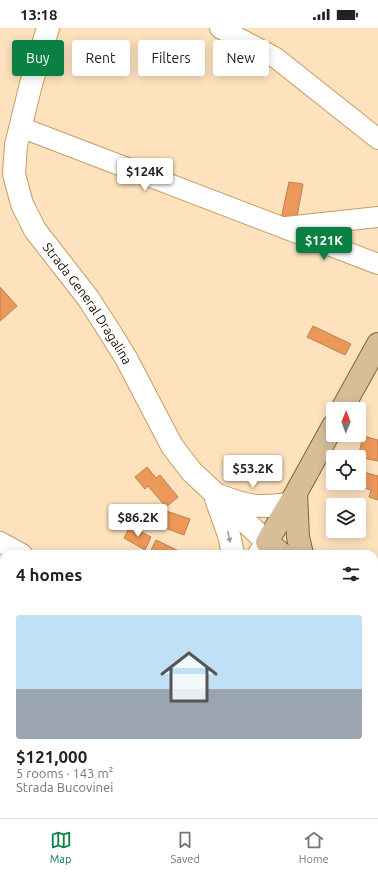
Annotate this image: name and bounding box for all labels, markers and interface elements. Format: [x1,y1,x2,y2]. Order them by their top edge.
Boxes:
text: 13:18 [20,6,58,23]
chip: Buy [12,40,64,76]
chip: Rent [72,40,130,76]
chip: Filters [138,40,205,76]
chip: New [213,40,269,76]
pin: $124K [117,158,173,192]
text: $124K [126,164,164,178]
pin: $121K [296,227,352,261]
text: $121K [305,233,343,247]
street label: Strada General Dragalina [41,240,135,366]
north arrow [326,402,366,442]
map controls [326,402,366,538]
button: locate [326,450,366,490]
pin: $53.2K [220,455,286,489]
text: $53.2K [232,461,274,475]
button: layers [326,498,366,538]
pin: $86.2K [105,504,171,538]
text: $86.2K [117,510,159,524]
one-way arrow [227,531,233,543]
icon: filters [340,563,362,585]
text: 4 homes [16,565,82,584]
icon: home [153,641,225,713]
text: $121,000 [16,747,87,766]
text: 5 rooms · 143 m² [16,766,113,780]
text: Strada Bucovinei [16,780,113,794]
tab: Map [50,829,72,865]
tab: Saved [171,829,200,865]
tab: Home [299,829,328,865]

